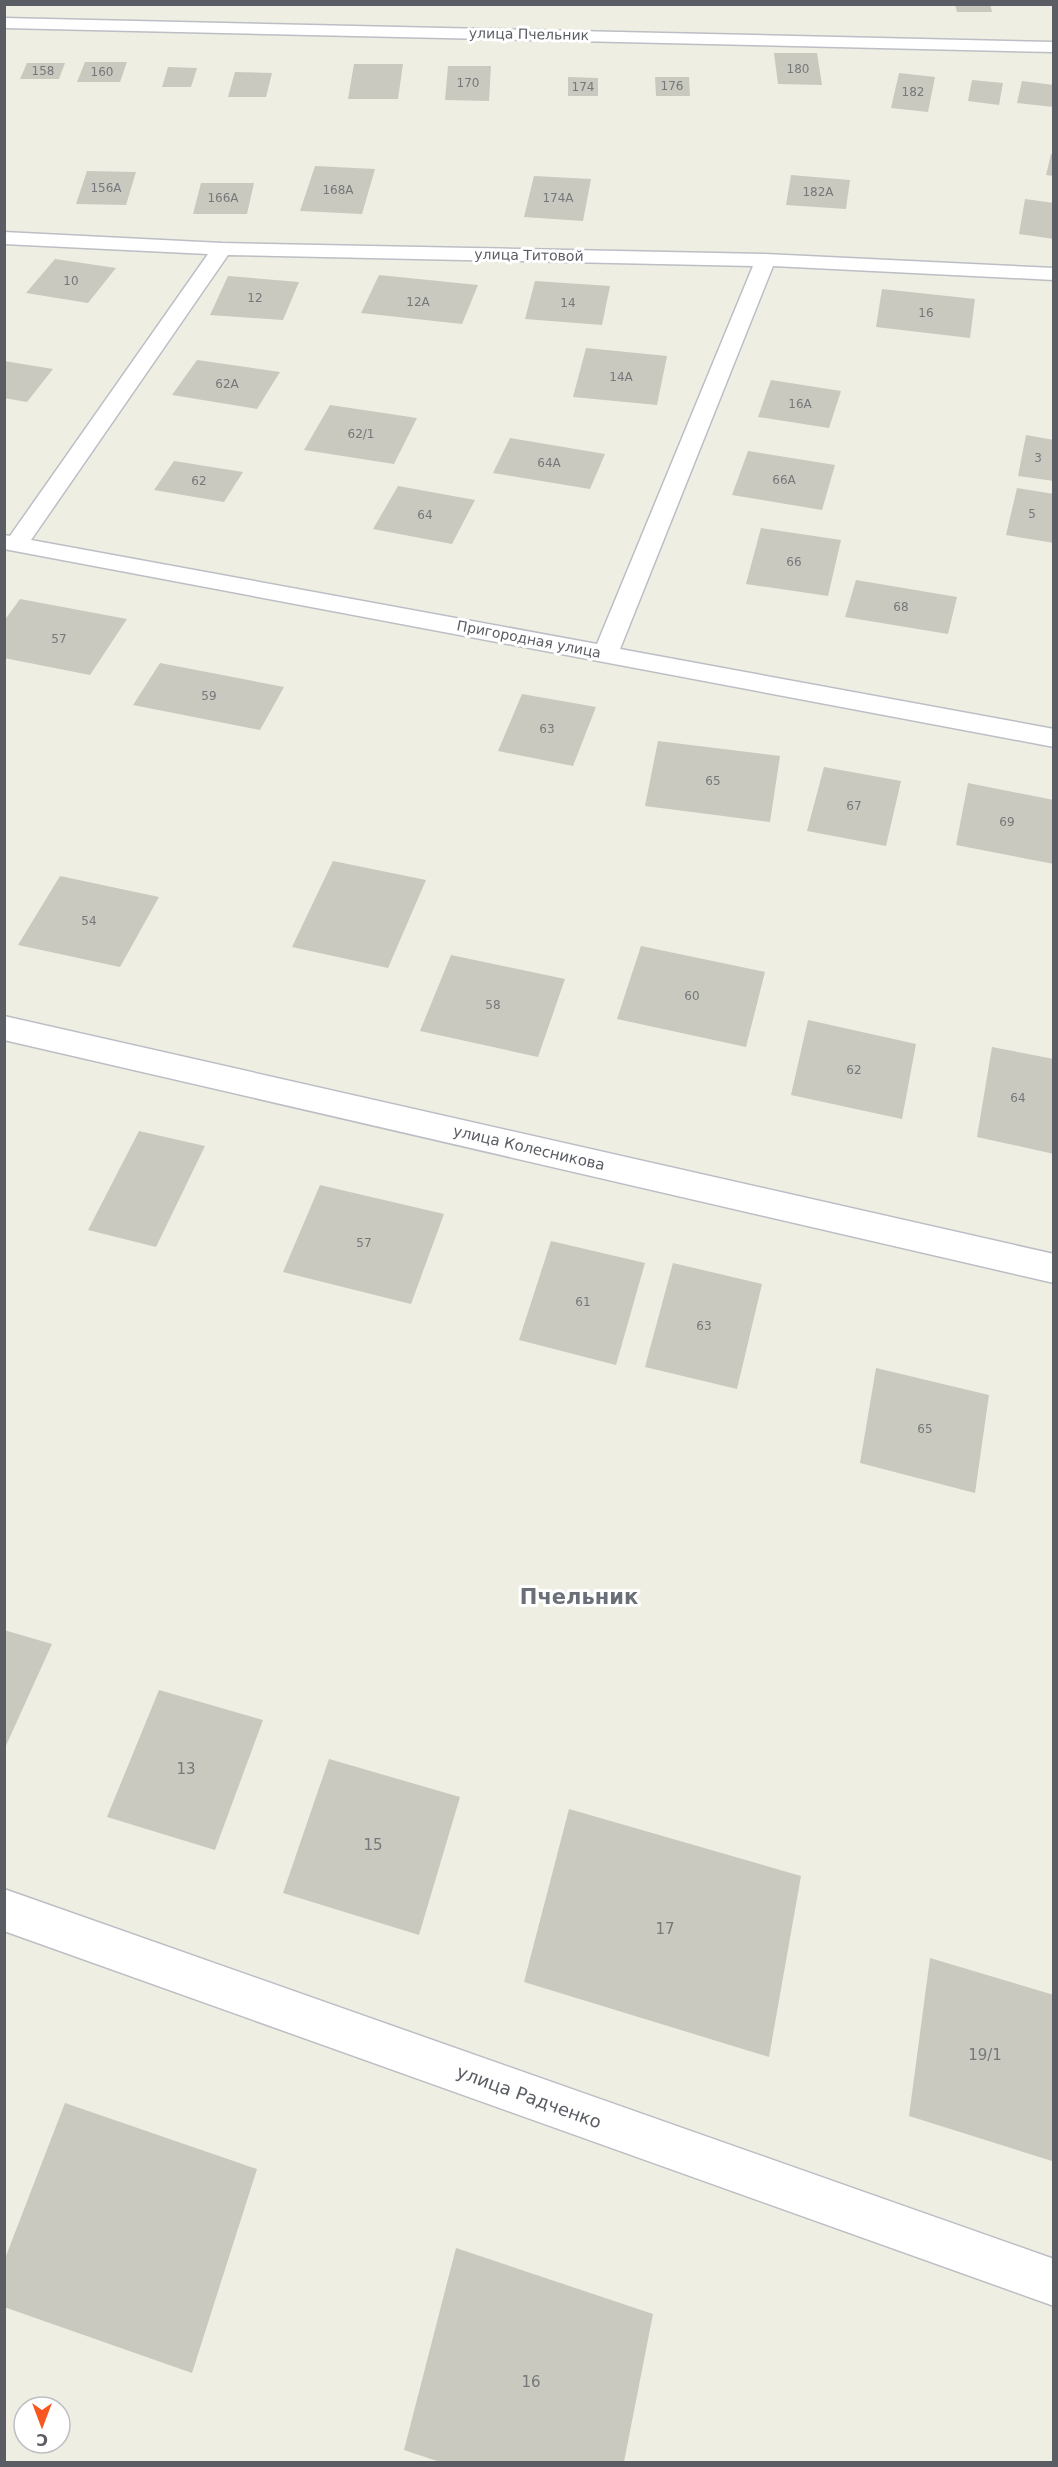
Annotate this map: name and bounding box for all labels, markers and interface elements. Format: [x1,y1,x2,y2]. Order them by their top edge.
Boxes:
street label: улица Пчельник [469,25,589,43]
house number: 180 [787,62,809,76]
house number: 158 [32,64,54,78]
house number: 160 [91,65,113,79]
house number: 170 [457,76,479,90]
house number: 176 [661,79,683,93]
house number: 174 [572,80,594,94]
house number: 182 [902,85,924,99]
house number: 156А [90,181,122,195]
house number: 168А [322,183,354,197]
house number: 182А [802,185,834,199]
house number: 166А [207,191,239,205]
house number: 174А [542,191,574,205]
street label: улица Титовой [474,246,584,264]
house number: 10 [63,274,79,288]
house number: 12 [247,291,263,305]
house number: 12А [406,295,431,309]
house number: 14 [560,296,576,310]
house number: 16 [918,306,934,320]
house number: 14А [609,370,634,384]
house number: 62А [215,377,240,391]
house number: 16А [788,397,813,411]
house number: 62/1 [348,427,374,441]
house number: 3 [1034,451,1042,465]
house number: 64А [537,456,562,470]
house number: 66А [772,473,797,487]
house number: 62 [191,474,207,488]
house number: 5 [1028,507,1036,521]
house number: 64 [417,508,433,522]
house number: 66 [786,555,802,569]
house number: 68 [893,600,909,614]
street label: Пригородная улица [456,617,602,661]
house number: 57 [51,632,67,646]
house number: 59 [201,689,217,703]
house number: 63 [539,722,555,736]
house number: 65 [705,774,721,788]
house number: 67 [846,799,862,813]
house number: 69 [999,815,1015,829]
house number: 54 [81,914,97,928]
house number: 60 [684,989,700,1003]
house number: 58 [485,998,501,1012]
house number: 62 [846,1063,862,1077]
house number: 64 [1010,1091,1026,1105]
street label: улица Колесникова [451,1122,607,1174]
house number: 57 [356,1236,372,1250]
house number: 61 [575,1295,591,1309]
house number: 63 [696,1319,712,1333]
house number: 65 [917,1422,933,1436]
district label: Пчельник [520,1585,638,1609]
house number: 13 [176,1760,196,1778]
house number: 15 [363,1836,383,1854]
house number: 17 [655,1920,675,1938]
house number: 19/1 [968,2046,1002,2064]
street label: улица Радченко [454,2061,604,2132]
house number: 16 [521,2373,541,2391]
north arrow [12,2395,72,2455]
text: С [36,2430,48,2449]

